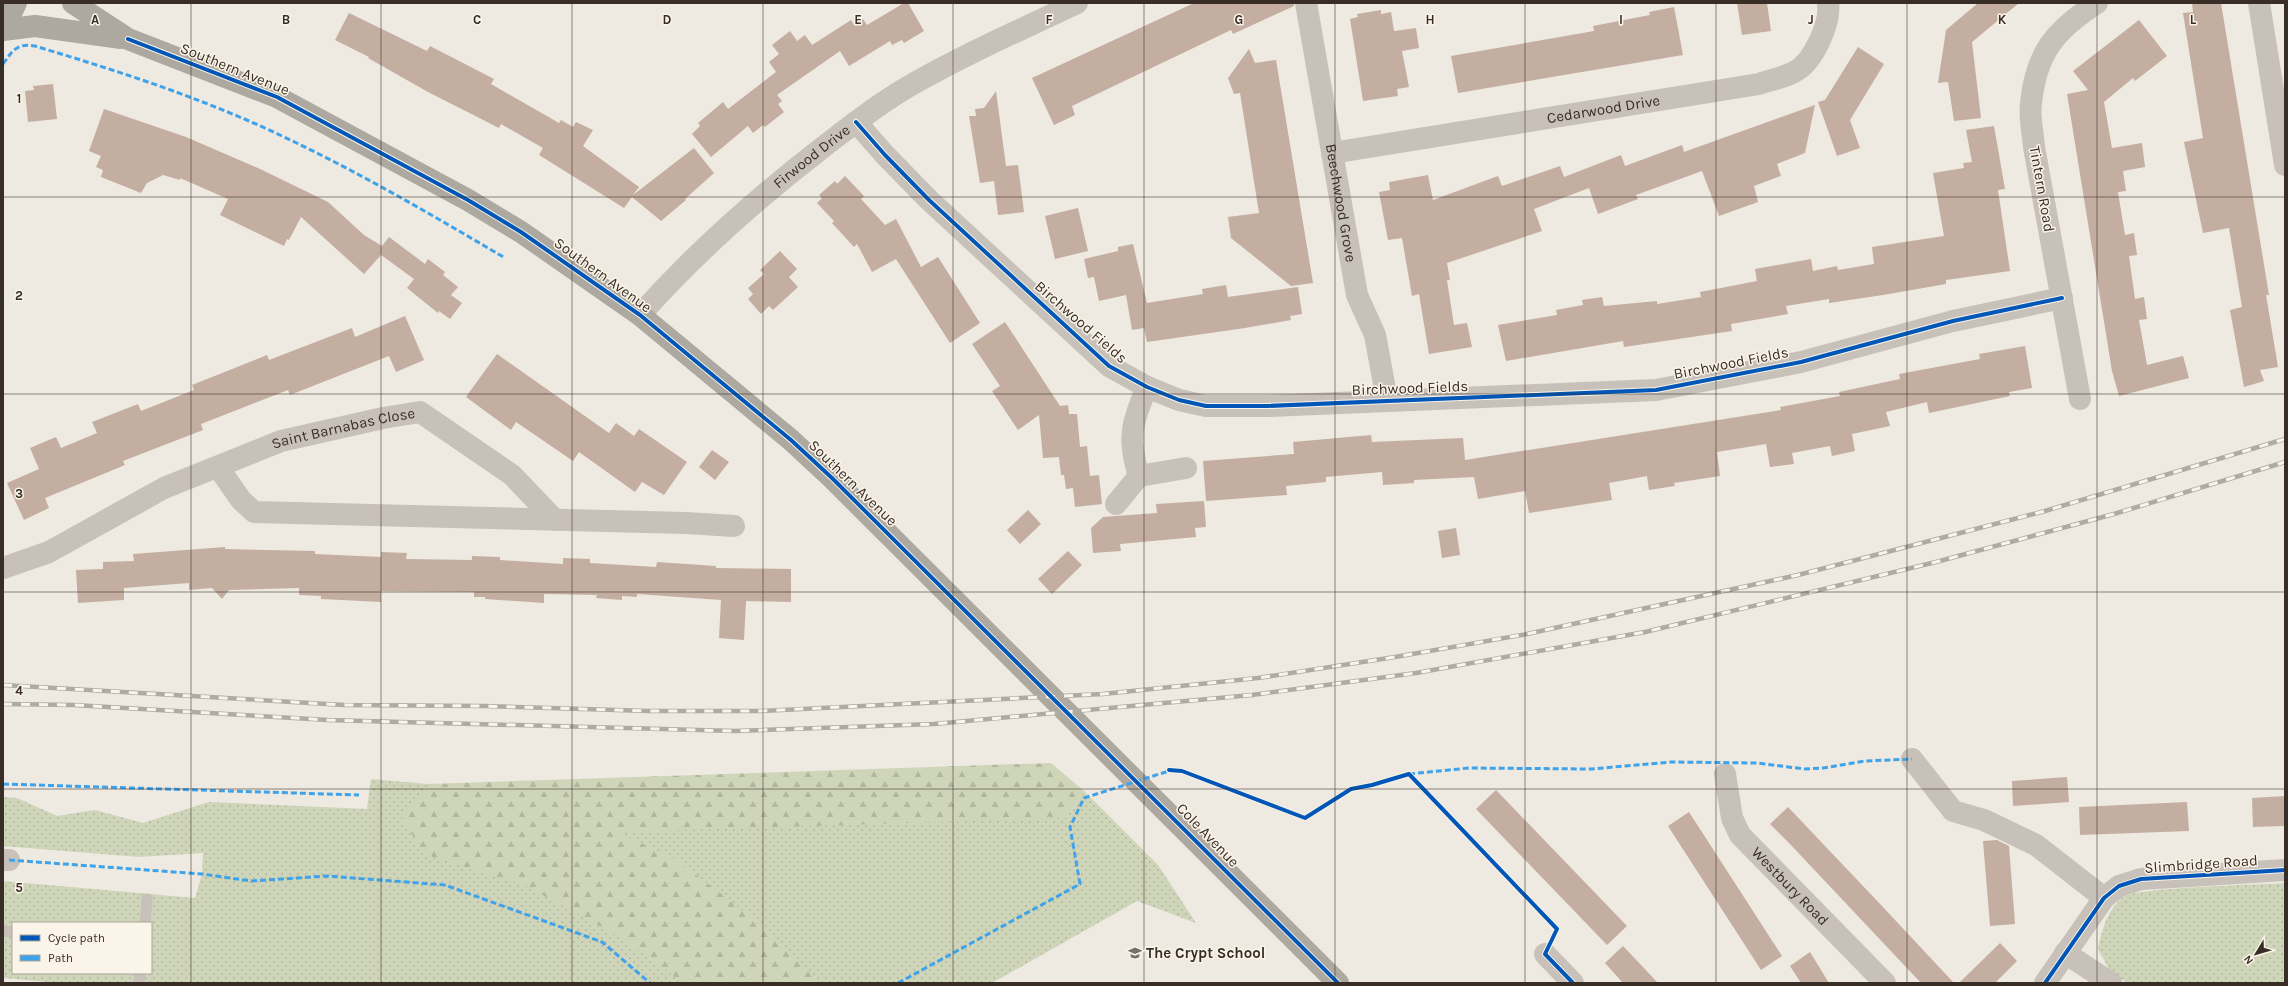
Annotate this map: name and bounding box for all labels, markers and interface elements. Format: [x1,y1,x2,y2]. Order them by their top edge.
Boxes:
text: A [91,12,99,27]
text: B [282,12,290,27]
text: C [473,12,481,27]
text: D [663,12,672,27]
text: E [854,12,862,27]
text: F [1045,12,1053,27]
text: G [1235,12,1243,27]
text: H [1425,12,1435,27]
text: I [1619,12,1623,27]
text: J [1808,12,1814,27]
text: K [1998,12,2007,27]
text: L [2190,12,2197,27]
street label: Southern Avenue [178,39,292,99]
text: 1 [17,91,21,106]
street label: Cedarwood Drive [1546,91,1661,127]
street label: Firwood Drive [770,121,853,192]
street label: Beechwood Grove [1322,142,1360,264]
street label: Tintern Road [2026,145,2058,233]
street label: Southern Avenue [551,234,655,316]
street label: Birchwood Fields [1031,277,1131,367]
text: 2 [15,288,23,303]
street label: Birchwood Fields [1672,343,1790,383]
street label: Birchwood Fields [1351,377,1469,399]
street label: Saint Barnabas Close [269,404,416,453]
street label: Southern Avenue [805,436,901,530]
text: 3 [15,486,23,501]
text: 4 [15,683,23,698]
street label: Cole Avenue [1173,799,1243,871]
street label: Westbury Road [1748,843,1833,929]
street label: Slimbridge Road [2144,851,2258,877]
text: 5 [15,880,23,895]
legend [12,922,152,974]
text: Cycle path [48,931,105,945]
north arrow [2236,934,2276,974]
place label: The Crypt School [1146,944,1265,962]
school or university icon: The Crypt School [1127,945,1143,961]
text: Path [48,951,73,965]
text: N [2241,953,2256,967]

